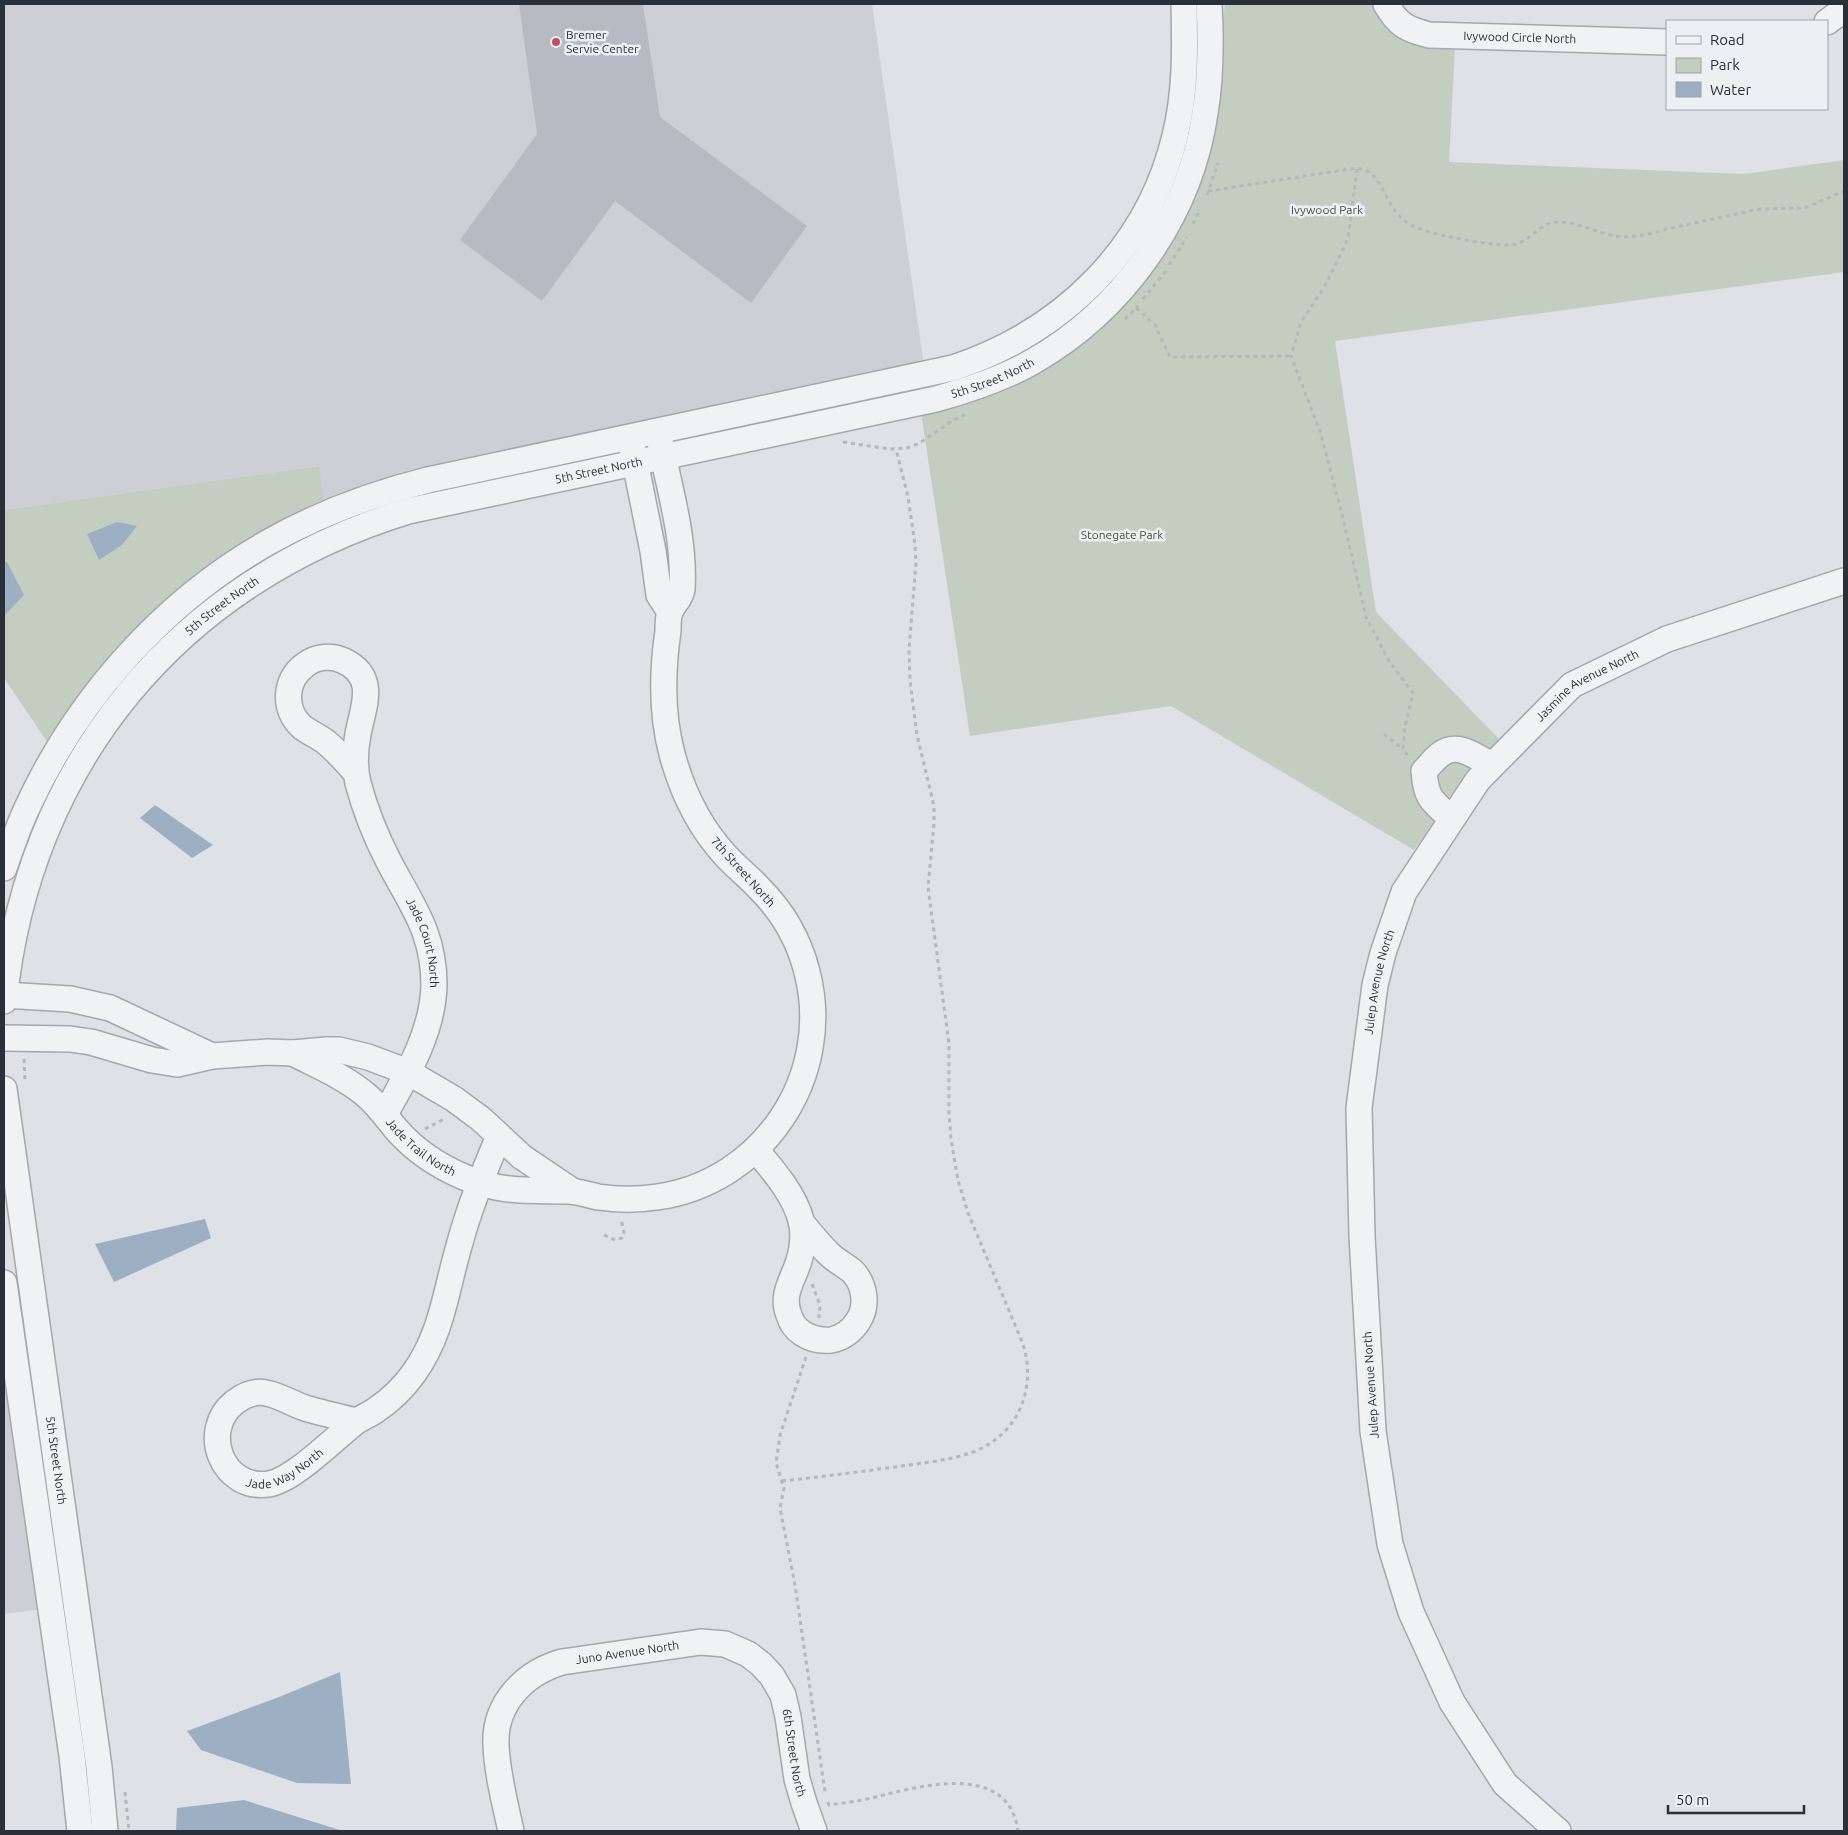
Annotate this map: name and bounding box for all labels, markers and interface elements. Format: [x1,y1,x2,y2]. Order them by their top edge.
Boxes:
legend [1666,20,1828,110]
place label: Bremer Servie Center [566,28,639,55]
street label: Ivywood Circle North [1463,29,1576,45]
text: Road [1710,31,1745,48]
marker: Bremer Servie Center [550,36,562,48]
text: Park [1710,56,1740,73]
text: Water [1710,81,1751,98]
park label: Ivywood Park [1291,203,1363,216]
street label: 5th Street North [949,355,1036,401]
street label: 5th Street North [553,454,643,486]
park label: Stonegate Park [1081,528,1163,541]
street label: 5th Street North [182,574,261,638]
street label: Jasmine Avenue North [1533,647,1641,724]
street label: 7th Street North [709,834,778,909]
street label: Jade Court North [404,896,441,988]
street label: Julep Avenue North [1362,928,1397,1035]
street label: Jade Trail North [384,1115,458,1178]
street label: Julep Avenue North [1360,1331,1381,1439]
street label: 5th Street North [44,1415,69,1505]
street label: Jade Way North [244,1445,326,1491]
street label: Juno Avenue North [575,1638,680,1666]
street label: 6th Street North [780,1707,809,1798]
scale bar [1668,1782,1804,1814]
text: 50 m [1676,1791,1709,1808]

